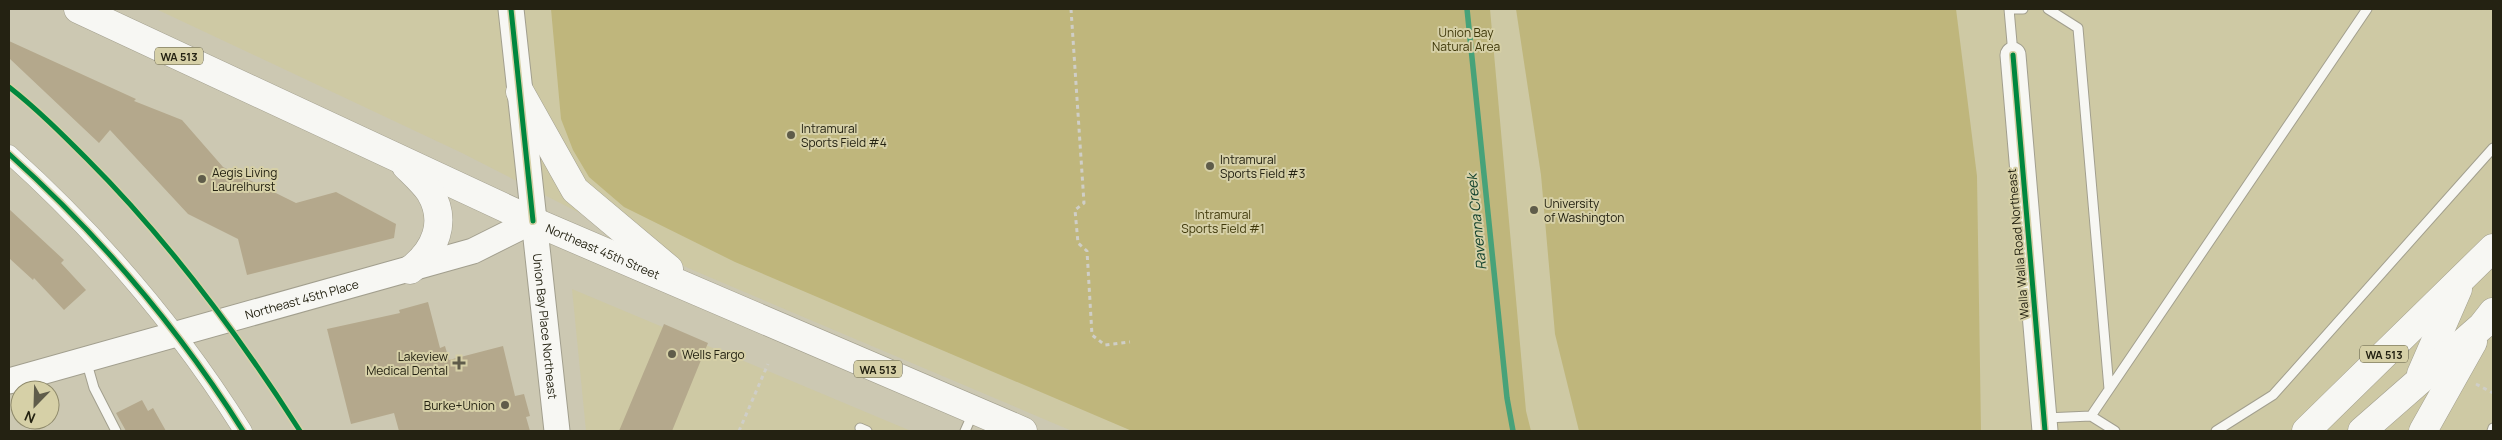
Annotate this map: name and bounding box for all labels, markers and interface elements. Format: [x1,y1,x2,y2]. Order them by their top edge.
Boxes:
park label: Union Bay Natural Area [1432,24,1500,55]
road number: WA 513 [155,48,203,64]
place label: Intramural Sports Field #4 [801,120,887,151]
marker: Intramural Sports Field #4 [785,129,797,141]
place label: Intramural Sports Field #3 [1220,151,1305,182]
marker: Intramural Sports Field #3 [1204,160,1216,172]
place label: Aegis Living Laurelhurst [212,164,277,195]
street label: Walla Walla Road Northeast [2003,168,2033,320]
water label: Ravenna Creek [1461,171,1490,271]
marker: Aegis Living Laurelhurst [196,173,208,185]
place label: University of Washington [1544,195,1624,226]
marker: University of Washington [1528,204,1540,216]
park label: Intramural Sports Field #1 [1181,206,1265,237]
street label: Northeast 45th Street [543,219,663,283]
street label: Union Bay Place Northeast [529,252,562,400]
street label: Northeast 45th Place [243,275,361,323]
place label: Wells Fargo [682,346,745,363]
road number: WA 513 [2360,346,2408,362]
place label: Lakeview Medical Dental [366,348,448,379]
marker: Wells Fargo [666,348,678,360]
marker: Lakeview Medical Dental [452,356,466,370]
road number: WA 513 [854,360,902,378]
north arrow [10,380,60,430]
place label: Burke+Union [424,397,495,414]
marker: Burke+Union [499,399,511,411]
text: N [21,407,38,428]

